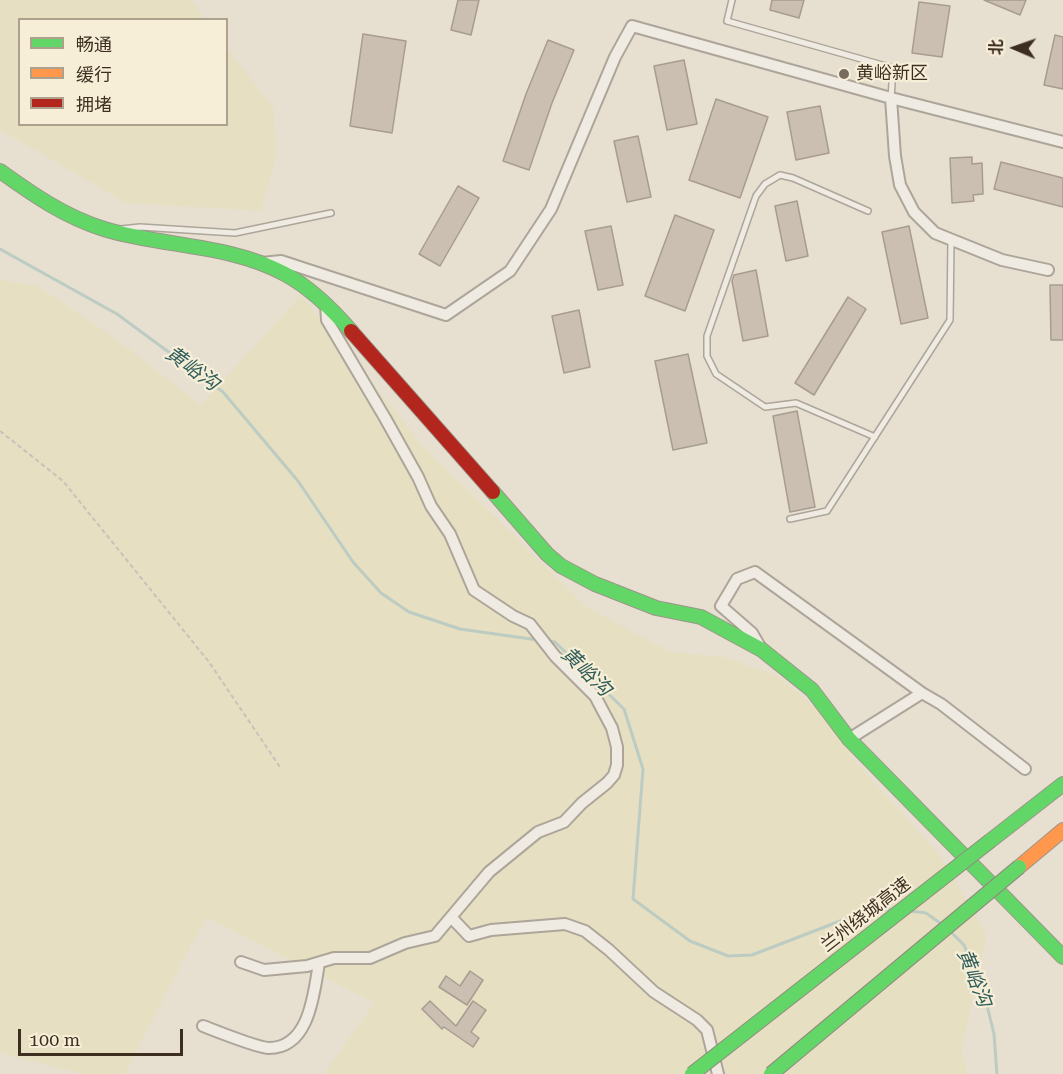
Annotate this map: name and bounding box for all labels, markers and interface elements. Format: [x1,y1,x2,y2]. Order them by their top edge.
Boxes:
legend [18,18,228,126]
north arrow [985,18,1045,78]
text: 畅通 [76,34,112,55]
text: 北 [987,39,1006,56]
place label: 黄峪新区 [856,63,928,85]
text: 缓行 [76,64,112,85]
marker: 黄峪新区 [837,67,851,81]
text: 拥堵 [76,94,112,115]
water label: 黄峪沟 [161,342,223,396]
water label: 黄峪沟 [556,643,616,701]
street label: 兰州绕城高速 [817,873,915,957]
water label: 黄峪沟 [952,946,996,1010]
scale bar [21,1017,186,1055]
text: 100 m [29,1029,80,1050]

